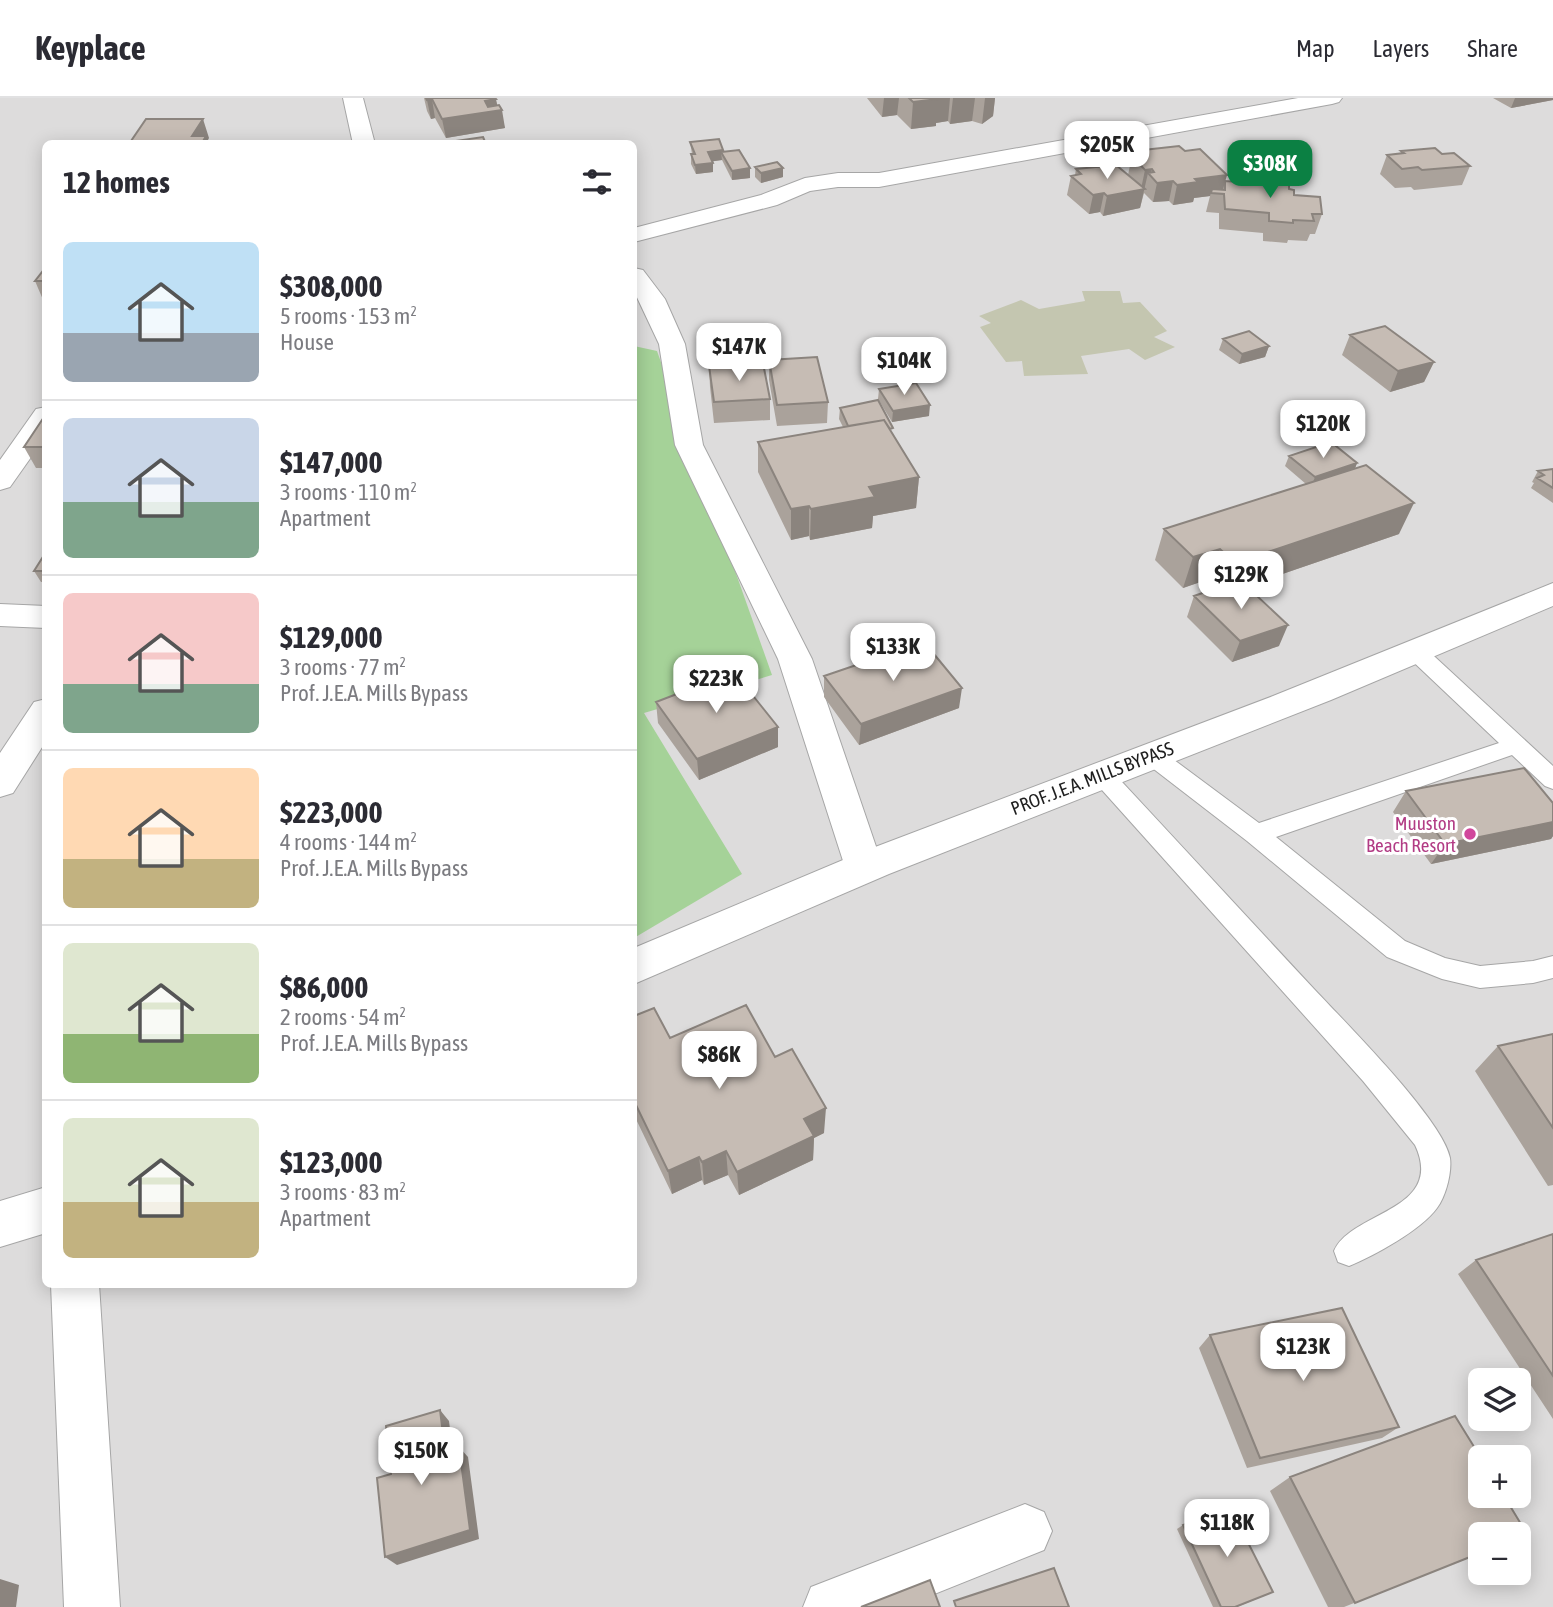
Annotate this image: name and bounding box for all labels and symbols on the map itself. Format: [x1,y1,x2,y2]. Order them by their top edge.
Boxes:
pin: $205K [1058,122,1156,181]
pin: $308K [1221,140,1319,200]
pin: $147K [690,324,788,383]
pin: $104K [855,338,953,397]
pin: $120K [1274,400,1372,460]
pin: $129K [1192,552,1290,611]
pin: $133K [844,624,942,683]
pin: $223K [667,656,765,715]
street label: PROF. J.E.A. MILLS BYPASS [1008,737,1176,819]
place label: Muuston Beach Resort [1366,812,1456,856]
marker: Muuston Beach Resort [1462,826,1478,842]
pin: $86K [678,1032,760,1091]
pin: $123K [1254,1324,1352,1383]
pin: $150K [372,1428,470,1487]
pin: $118K [1178,1500,1276,1559]

